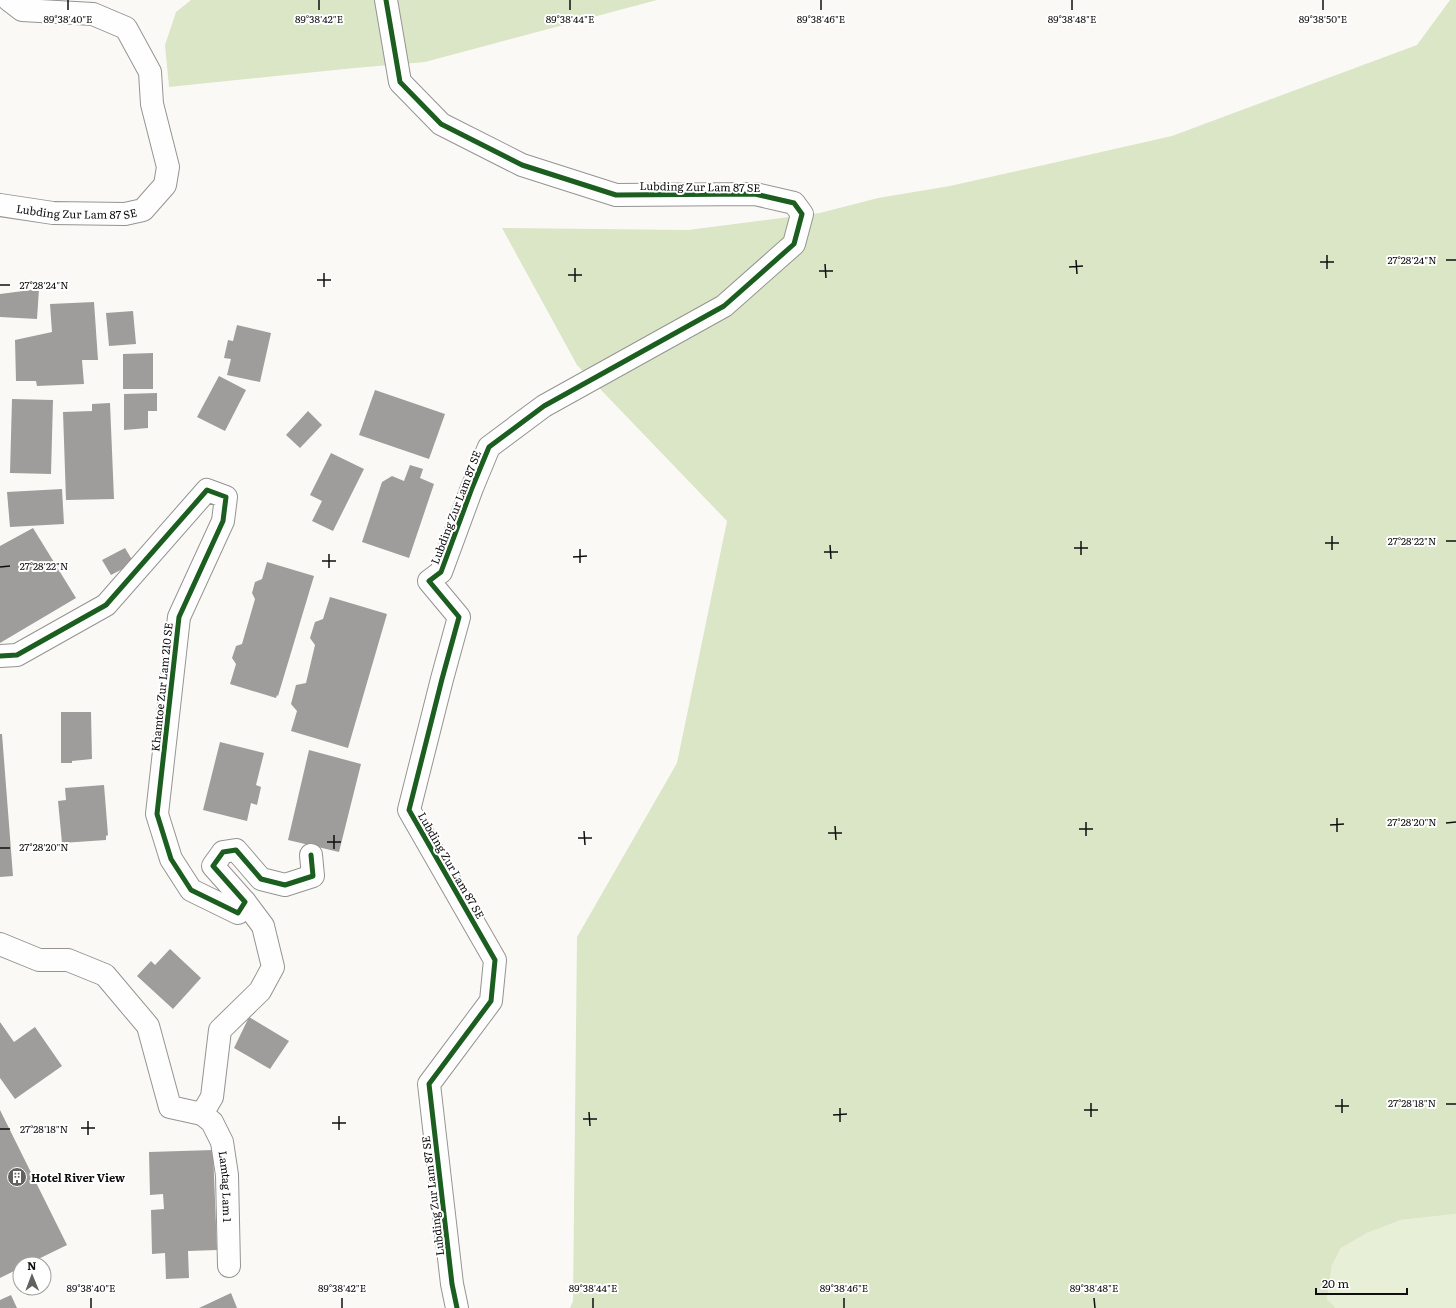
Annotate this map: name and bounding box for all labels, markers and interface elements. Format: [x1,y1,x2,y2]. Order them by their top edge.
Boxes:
text: 89°38'40"E [44,11,92,26]
text: 89°38'42"E [295,11,343,26]
text: 89°38'44"E [546,11,594,26]
text: 89°38'46"E [797,11,845,26]
text: 89°38'48"E [1048,11,1096,26]
text: 89°38'50"E [1299,11,1347,26]
street label: Lubding Zur Lam 87 SE [639,177,761,195]
street label: Lubding Zur Lam 87 SE [15,200,138,222]
text: 27°28'24"N [1387,252,1437,267]
text: 27°28'24"N [19,277,69,292]
street label: Lubding Zur Lam 87 SE [426,448,484,566]
text: 27°28'22"N [1388,533,1436,548]
text: 27°28'22"N [20,558,68,573]
street label: Khamtoe Zur Lam 210 SE [146,622,176,752]
street label: Lubding Zur Lam 87 SE [415,809,489,921]
text: 27°28'20"N [1387,814,1437,829]
text: 27°28'20"N [19,839,69,854]
text: 27°28'18"N [1388,1095,1436,1110]
text: 27°28'18"N [20,1121,68,1136]
street label: Lubding Zur Lam 87 SE [417,1135,447,1257]
street label: Lamtag Lam 1 [215,1150,236,1223]
building icon: Hotel River View [6,1166,28,1188]
place label: Hotel River View [31,1169,125,1185]
north arrow [12,1256,52,1296]
text: N [27,1257,37,1273]
scale bar [1316,1270,1407,1296]
text: 20 m [1322,1274,1349,1292]
text: 89°38'40"E [67,1280,115,1295]
text: 89°38'42"E [318,1280,366,1295]
text: 89°38'44"E [569,1280,617,1295]
text: 89°38'46"E [820,1280,868,1295]
text: 89°38'48"E [1070,1280,1118,1295]

